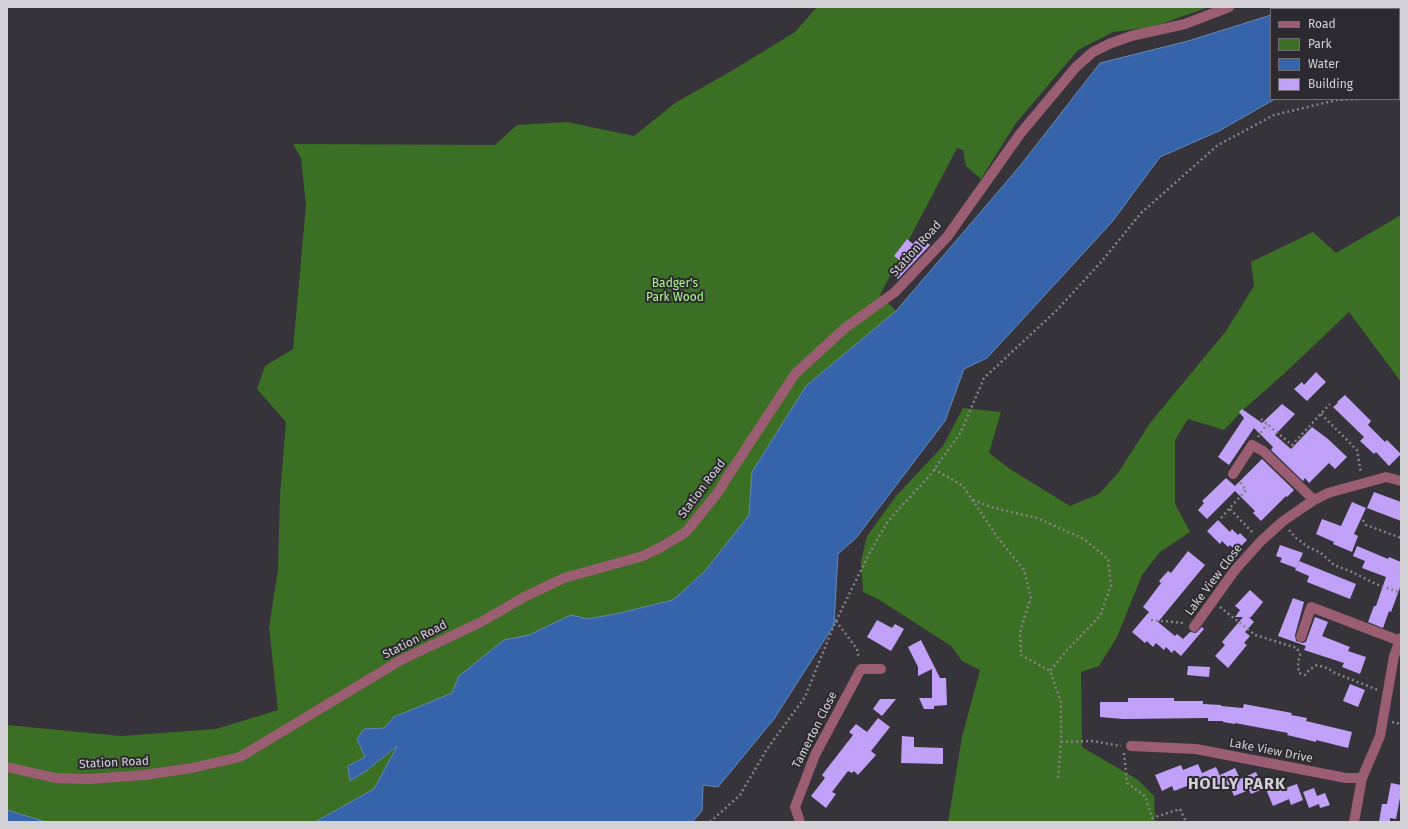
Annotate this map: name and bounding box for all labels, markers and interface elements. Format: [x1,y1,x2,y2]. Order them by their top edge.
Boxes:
legend [1270,8,1400,100]
text: Road [1308,17,1336,31]
text: Park [1308,37,1332,51]
text: Water [1308,57,1339,71]
text: Building [1308,77,1353,91]
street label: Station Road [887,218,945,280]
park label: Badger's Park Wood [646,277,704,305]
street label: Station Road [675,457,729,521]
street label: Lake View Close [1182,541,1246,619]
street label: Station Road [381,618,449,662]
street label: Tamerton Close [789,689,841,771]
street label: Lake View Drive [1228,736,1314,766]
street label: Station Road [79,754,149,772]
district label: HOLLY PARK [1188,775,1286,795]

